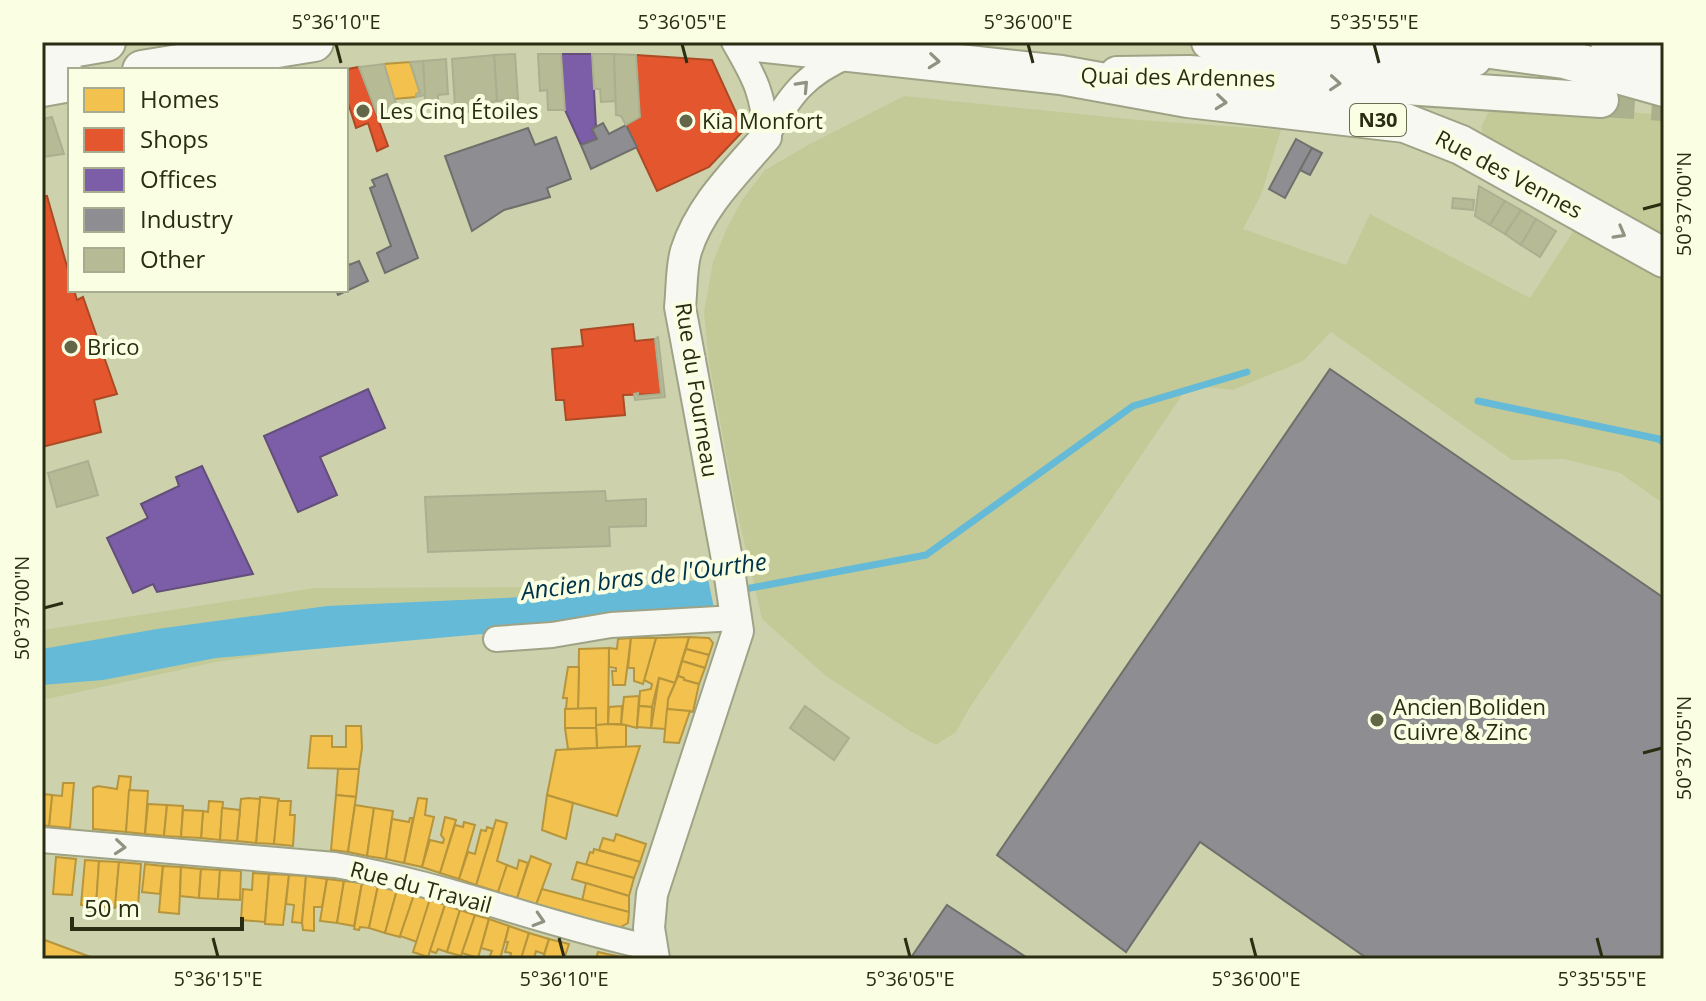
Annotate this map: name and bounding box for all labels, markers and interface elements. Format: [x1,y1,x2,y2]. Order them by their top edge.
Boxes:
text: 5°36'10"E [291,8,381,35]
text: 5°36'05"E [637,8,727,35]
text: 5°36'00"E [983,8,1073,35]
text: 5°35'55"E [1329,8,1419,35]
one-way arrow [928,53,941,70]
street label: Quai des Ardennes [1080,59,1276,93]
legend [68,68,348,292]
one-way arrow [1329,74,1342,91]
one-way arrow [793,80,807,95]
text: Homes [140,82,219,115]
one-way arrow [1215,93,1228,110]
place label: Les Cinq Étoiles [379,95,538,125]
marker: Les Cinq Étoiles [354,102,372,120]
road number: N30 [1350,104,1406,136]
place label: Kia Monfort [702,105,823,135]
marker: Kia Monfort [677,112,695,130]
text: Shops [140,122,208,155]
street label: Rue des Vennes [1431,122,1588,224]
text: 50°37'00"N [1670,152,1697,256]
text: Offices [140,162,217,195]
text: Industry [140,202,234,235]
one-way arrow [1612,224,1627,239]
text: Other [140,242,205,275]
street label: Rue du Fourneau [669,300,727,479]
place label: Brico [87,331,140,361]
marker: Brico [62,338,80,356]
water label: Ancien bras de l'Ourthe [517,544,769,607]
text: 50°37'00"N [8,556,35,660]
place label: Ancien Boliden Cuivre & Zinc [1393,691,1546,746]
text: 50°37'05"N [1670,696,1697,800]
marker: Ancien Boliden Cuivre & Zinc [1368,711,1386,729]
one-way arrow [114,838,127,855]
street label: Rue du Travail [347,853,495,919]
scale bar [72,881,242,931]
text: 50 m [84,891,140,924]
one-way arrow [532,911,546,927]
text: 5°36'15"E [173,965,263,992]
text: 5°36'10"E [519,965,609,992]
text: 5°36'05"E [865,965,955,992]
text: 5°36'00"E [1211,965,1301,992]
text: 5°35'55"E [1557,965,1647,992]

